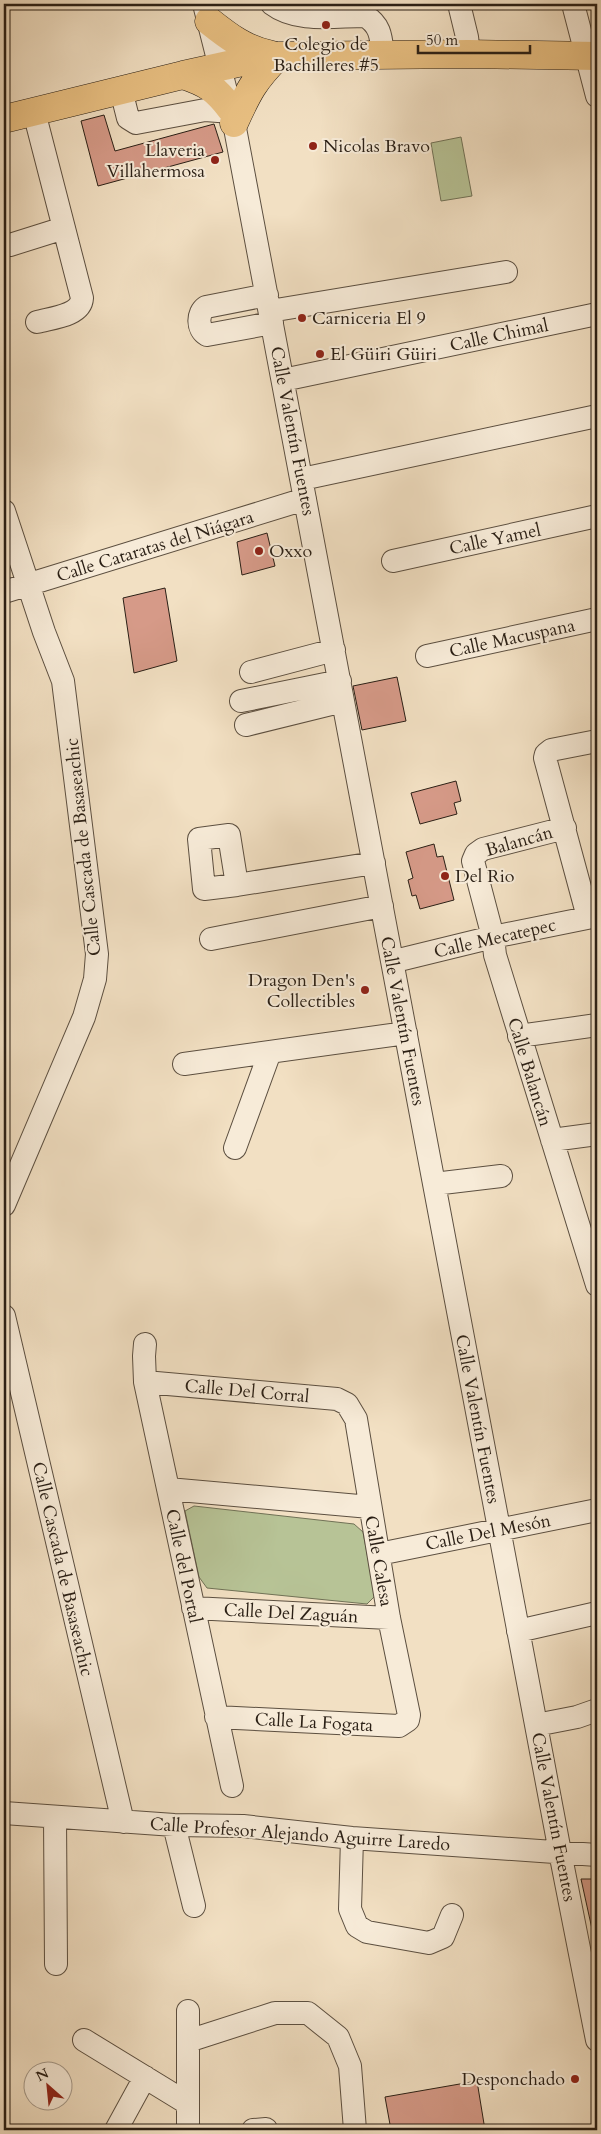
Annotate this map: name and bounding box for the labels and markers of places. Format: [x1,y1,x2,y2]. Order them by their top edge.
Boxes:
marker: Colegio de Bachilleres #5 [320,19,332,31]
place label: Colegio de Bachilleres #5 [273,32,379,78]
place label: Nicolas Bravo [323,134,430,159]
place label: Llaveria Villahermosa [106,138,205,184]
marker: Nicolas Bravo [307,140,319,152]
marker: Llaveria Villahermosa [209,154,221,166]
place label: Carniceria El 9 [312,306,426,331]
marker: Carniceria El 9 [296,312,308,324]
place label: El Güiri Güiri [330,342,437,367]
marker: El Güiri Güiri [314,348,326,360]
place label: Oxxo [269,539,312,564]
marker: Oxxo [253,545,265,557]
place label: Del Rio [455,864,515,889]
marker: Del Rio [439,870,451,882]
place label: Dragon Den's Collectibles [248,968,355,1014]
marker: Dragon Den's Collectibles [359,984,371,996]
place label: Desponchado [461,2067,565,2092]
marker: Desponchado [569,2073,581,2085]

